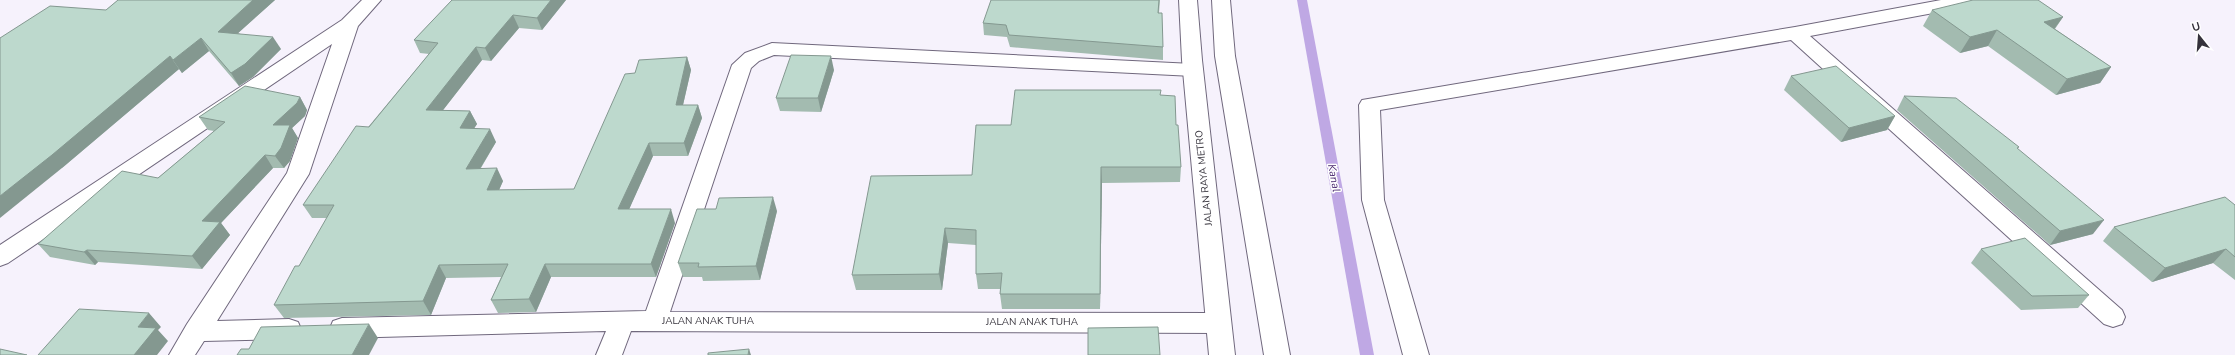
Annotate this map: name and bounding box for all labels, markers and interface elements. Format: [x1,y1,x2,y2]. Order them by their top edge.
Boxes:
north arrow [2179,16,2219,56]
text: U [2190,19,2202,35]
street label: JALAN RAYA METRO [1192,129,1216,227]
water label: Kanal [1324,163,1344,193]
street label: JALAN ANAK TUHA [661,314,755,328]
street label: JALAN ANAK TUHA [985,315,1079,329]

